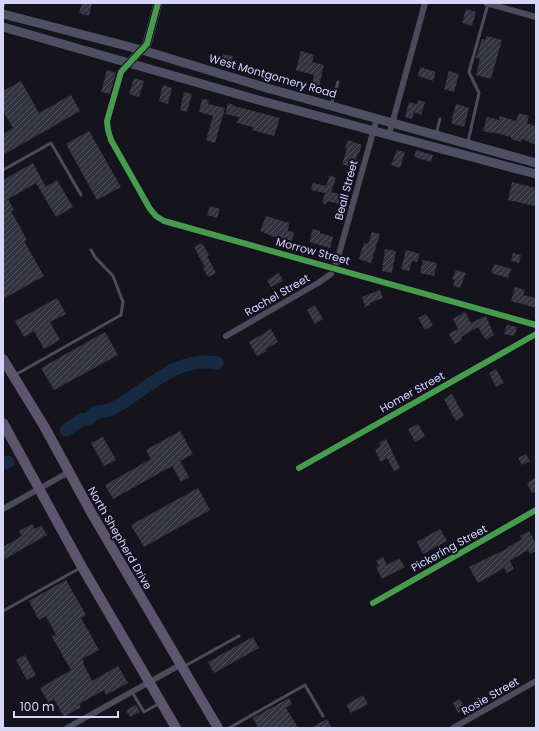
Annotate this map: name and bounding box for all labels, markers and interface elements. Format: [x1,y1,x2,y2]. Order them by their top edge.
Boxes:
street label: West Montgomery Road [207,50,339,102]
street label: Beall Street [330,158,362,222]
street label: Morrow Street [274,233,352,269]
street label: Rachel Street [242,270,312,320]
street label: Homer Street [377,368,447,416]
street label: North Shepherd Drive [84,484,156,593]
street label: Pickering Street [408,520,490,576]
street label: Rosie Street [458,673,522,719]
scale bar [14,693,118,719]
text: 100 m [20,698,54,715]

